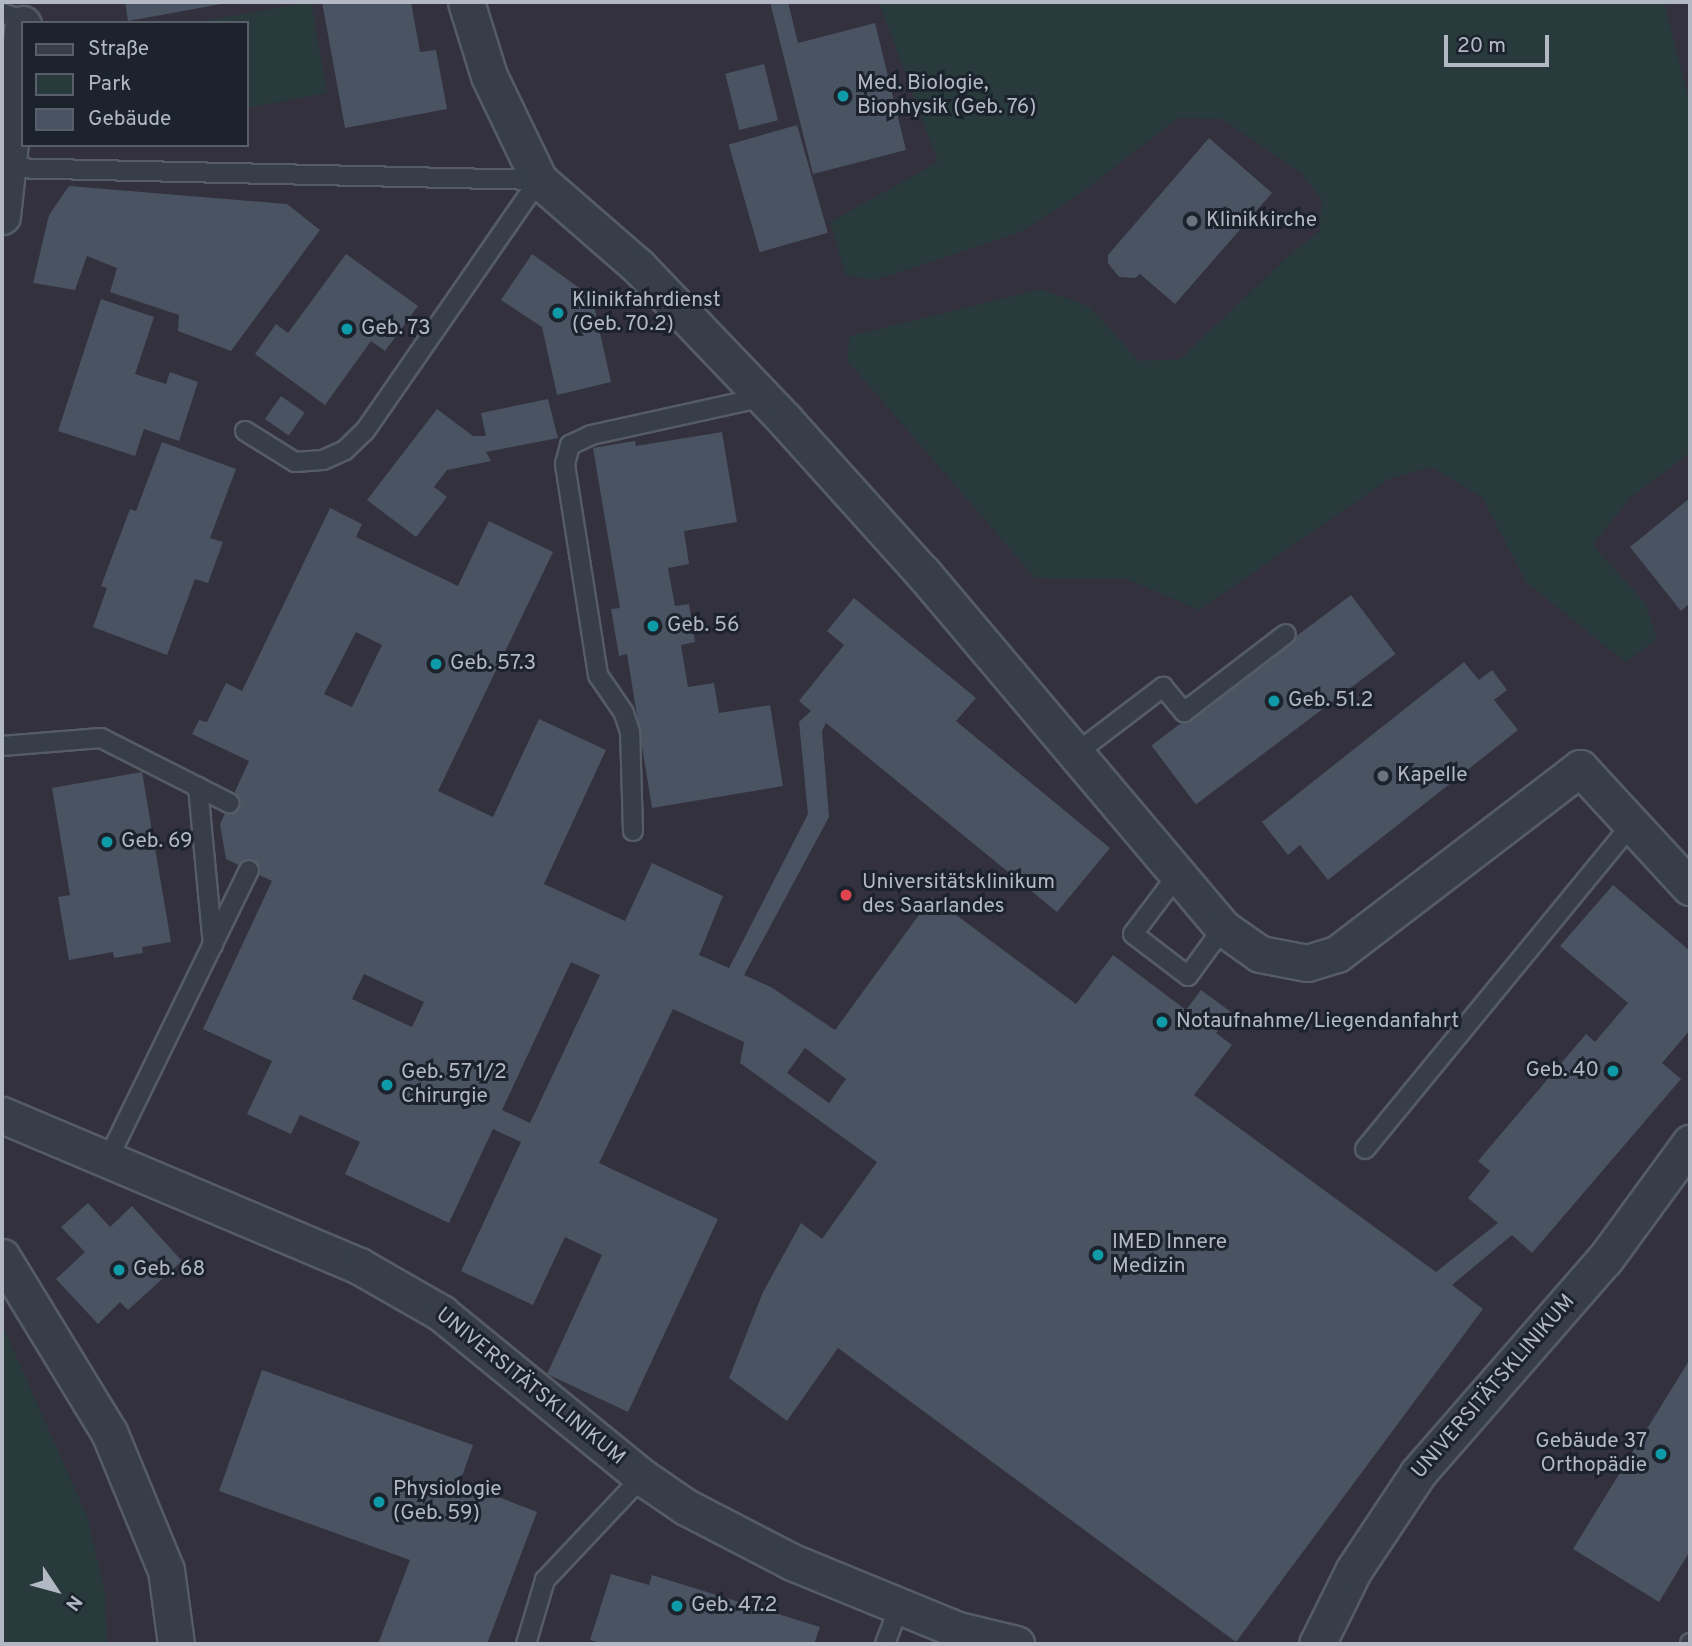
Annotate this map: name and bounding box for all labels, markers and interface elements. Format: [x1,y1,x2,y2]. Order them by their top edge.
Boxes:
legend [21,21,248,147]
scale bar [1447,21,1552,65]
text: 20 m [1457,33,1506,60]
text: Straße [88,36,149,63]
text: Park [88,71,131,98]
place label: Med. Biologie, Biophysik (Geb. 76) [857,71,1037,121]
marker: Med. Biologie, Biophysik (Geb. 76) [835,88,851,104]
text: Gebäude [88,106,171,133]
place label: Klinikkirche [1206,208,1317,234]
marker: Klinikkirche [1184,213,1200,229]
place label: Klinikfahrdienst (Geb. 70.2) [572,288,721,338]
marker: Klinikfahrdienst (Geb. 70.2) [550,305,566,321]
place label: Geb. 73 [361,316,431,342]
marker: Geb. 73 [339,321,355,337]
place label: Geb. 56 [667,613,740,639]
marker: Geb. 56 [645,618,661,634]
place label: Geb. 57.3 [450,651,536,677]
marker: Geb. 57.3 [428,656,444,672]
place label: Geb. 51.2 [1288,688,1373,714]
marker: Geb. 51.2 [1266,693,1282,709]
place label: Kapelle [1397,763,1468,789]
marker: Kapelle [1375,768,1391,784]
place label: Geb. 69 [121,829,192,855]
marker: Geb. 69 [99,834,115,850]
place label: Universitätsklinikum des Saarlandes [862,870,1055,920]
marker: Universitätsklinikum des Saarlandes [836,885,856,905]
place label: Notaufnahme/Liegendanfahrt [1176,1009,1459,1035]
marker: Notaufnahme/Liegendanfahrt [1154,1014,1170,1030]
place label: Geb. 40 [1525,1058,1599,1084]
place label: Geb. 57 1/2 Chirurgie [401,1060,508,1110]
marker: Geb. 40 [1605,1063,1621,1079]
marker: Geb. 57 1/2 Chirurgie [379,1077,395,1093]
place label: IMED Innere Medizin [1112,1230,1227,1280]
marker: IMED Innere Medizin [1090,1247,1106,1263]
place label: Geb. 68 [133,1257,205,1283]
marker: Geb. 68 [111,1262,127,1278]
street label: UNIVERSITÄTSKLINIKUM [1407,1290,1581,1484]
street label: UNIVERSITÄTSKLINIKUM [430,1303,630,1471]
place label: Gebäude 37 Orthopädie [1535,1429,1647,1479]
marker: Gebäude 37 Orthopädie [1653,1446,1669,1462]
place label: Physiologie (Geb. 59) [393,1477,502,1527]
marker: Physiologie (Geb. 59) [371,1494,387,1510]
north arrow [21,1555,91,1625]
text: N [59,1590,87,1615]
place label: Geb. 47.2 [691,1593,777,1619]
marker: Geb. 47.2 [669,1598,685,1614]

